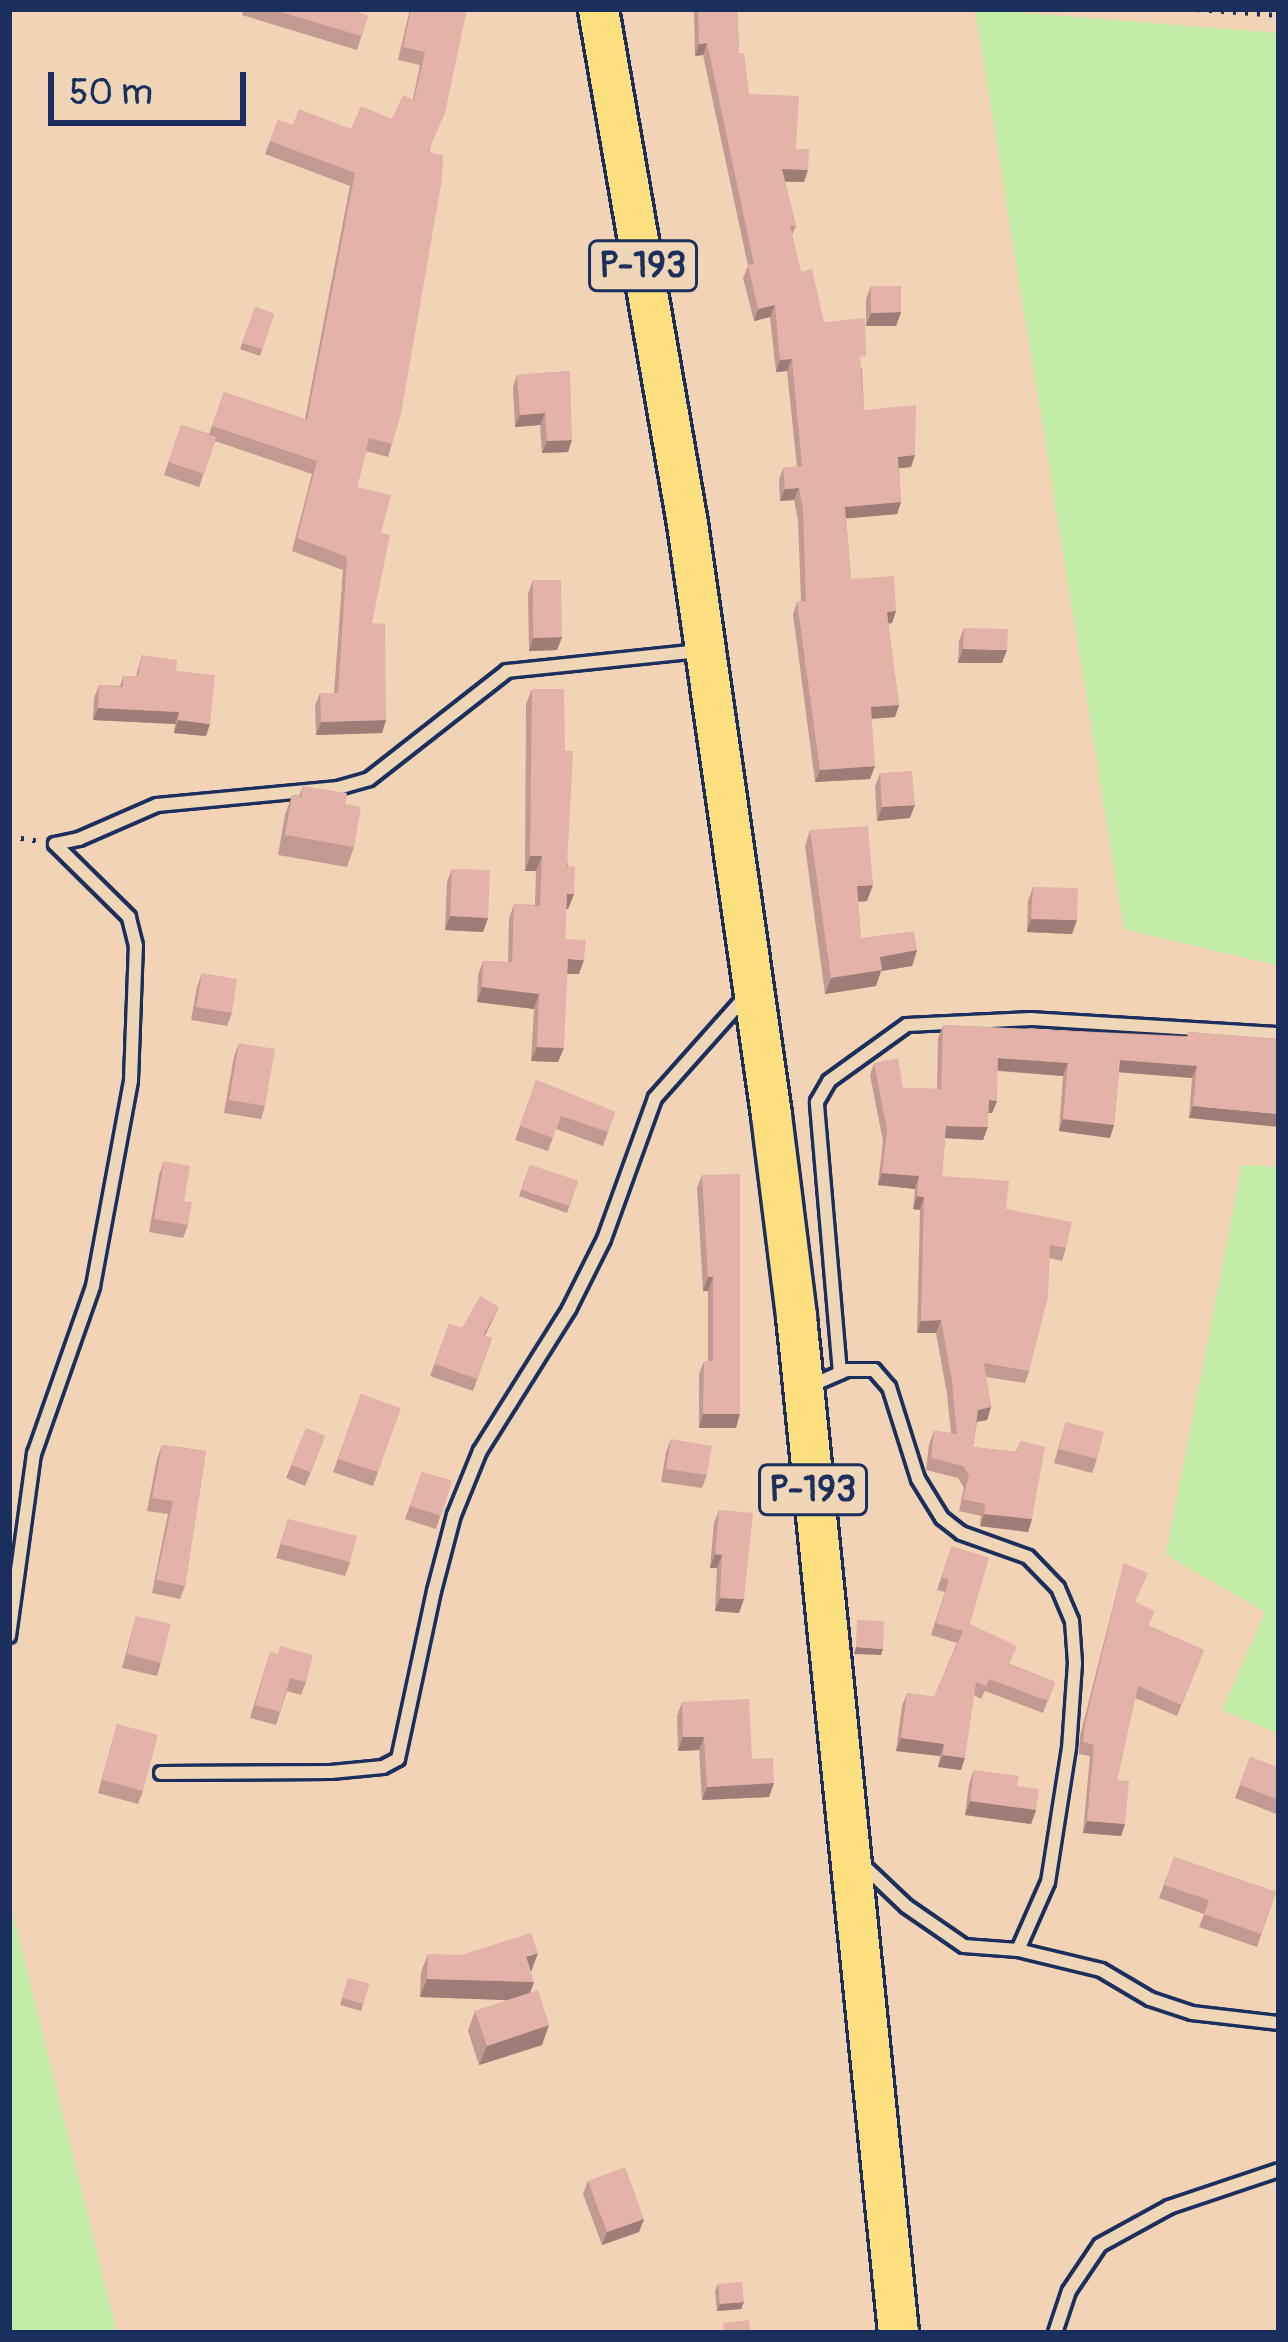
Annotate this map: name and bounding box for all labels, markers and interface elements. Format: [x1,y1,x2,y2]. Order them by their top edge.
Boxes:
scale bar [54,48,252,122]
text: 50 m [69,70,153,115]
road number: Р-193 [586,236,700,296]
road number: Р-193 [756,1460,870,1520]

